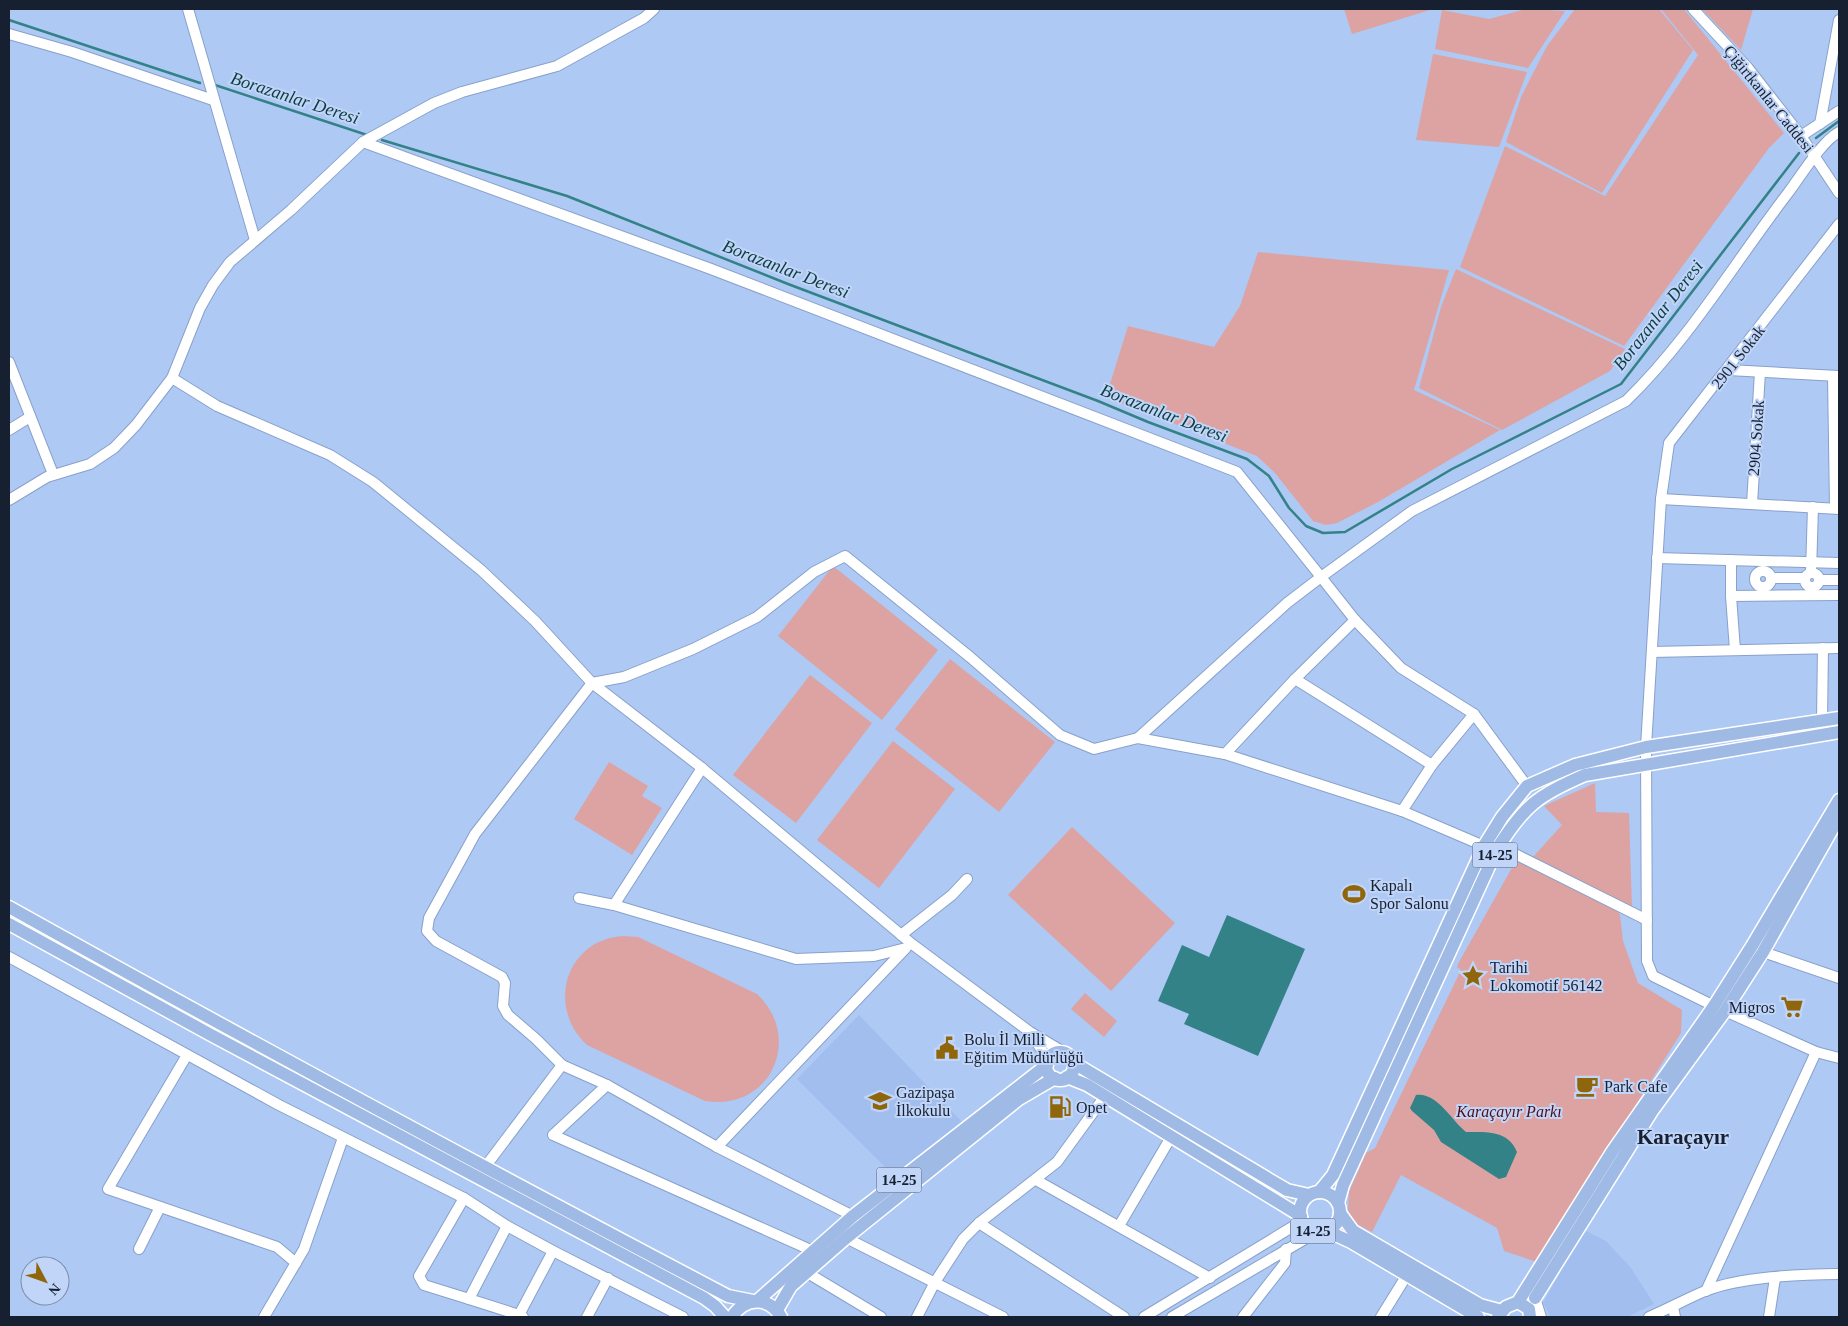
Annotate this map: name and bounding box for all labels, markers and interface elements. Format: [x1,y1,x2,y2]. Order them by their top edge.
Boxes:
street label: Çiğirtkanlar Caddesi [1720,42,1818,157]
water label: Borazanlar Deresi [228,68,362,128]
water label: Borazanlar Deresi [720,236,852,302]
water label: Borazanlar Deresi [1609,256,1707,374]
street label: 2901 Sokak [1708,322,1768,392]
water label: Borazanlar Deresi [1098,380,1230,446]
street label: 2904 Sokak [1745,399,1767,477]
road number: 14-25 [1472,842,1518,868]
place label: Kapalı Spor Salonu [1370,877,1449,913]
sports icon: Kapalı Spor Salonu [1341,881,1367,907]
place label: Tarihi Lokomotif 56142 [1490,959,1602,994]
place icon: Tarihi Lokomotif 56142 [1460,963,1486,989]
supermarket icon: Migros [1779,994,1805,1020]
place label: Migros [1729,999,1775,1017]
place label: Bolu İl Milli Eğitim Müdürlüğü [964,1031,1084,1067]
public building icon: Bolu İl Milli Eğitim Müdürlüğü [934,1035,960,1061]
cafe icon: Park Cafe [1574,1073,1600,1099]
place label: Park Cafe [1604,1078,1668,1095]
place label: Gazipaşa İlkokulu [896,1084,955,1119]
school or university icon: Gazipaşa İlkokulu [867,1088,893,1114]
fuel station icon: Opet [1047,1094,1073,1120]
place label: Opet [1076,1099,1108,1117]
park label: Karaçayır Parkı [1455,1103,1562,1121]
district label: Karaçayır [1637,1125,1729,1149]
road number: 14-25 [876,1168,922,1192]
road number: 14-25 [1290,1218,1336,1244]
north arrow [20,1256,70,1306]
text: N [45,1280,63,1298]

